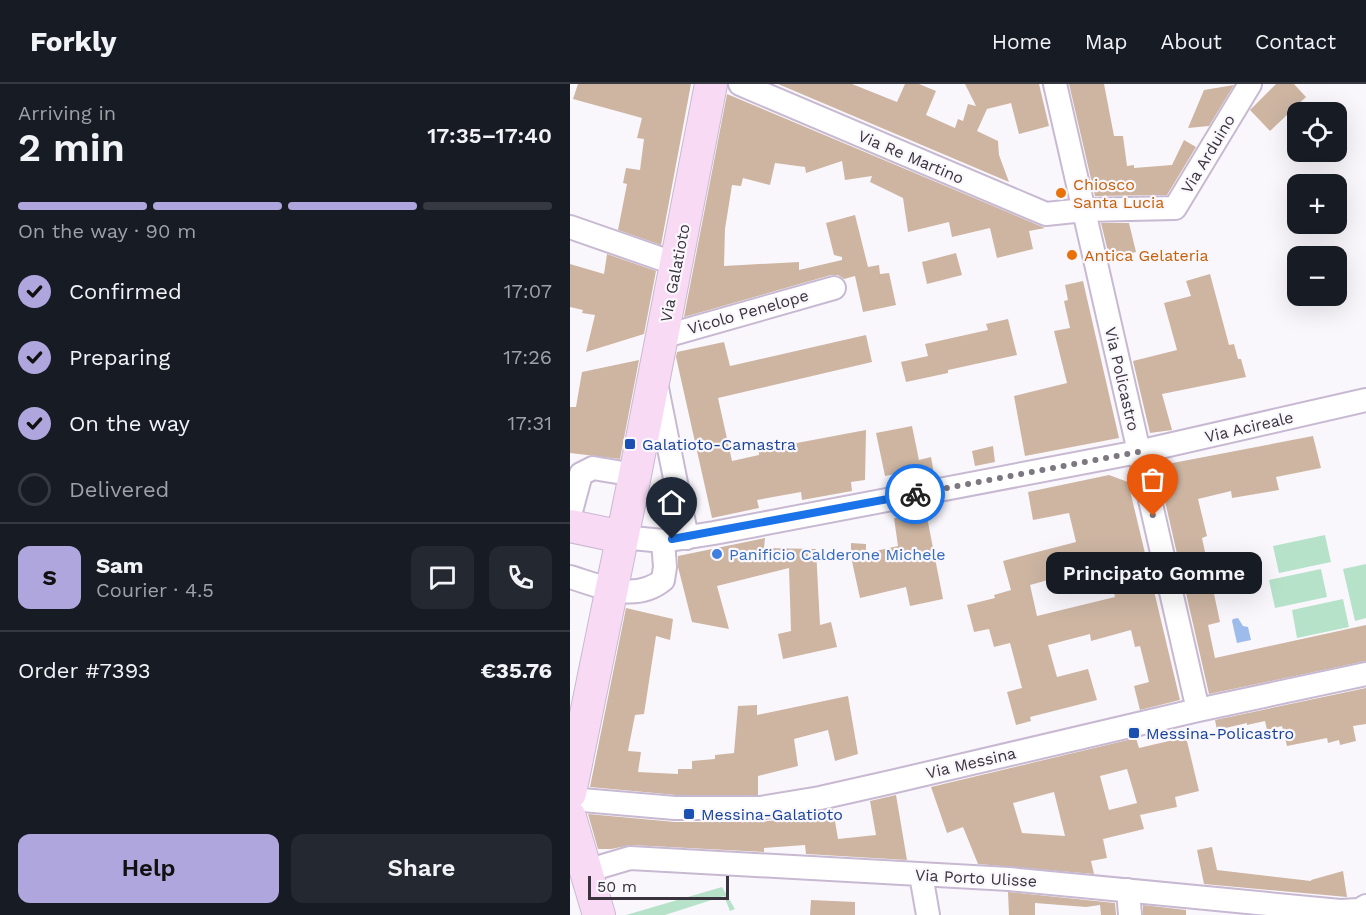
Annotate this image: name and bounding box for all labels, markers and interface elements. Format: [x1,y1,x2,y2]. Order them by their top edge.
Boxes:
text: Forkly [30,25,116,58]
text: Home [992,29,1052,54]
text: Map [1085,29,1128,54]
text: About [1161,29,1222,54]
text: Contact [1255,29,1336,54]
text: Arriving in [18,101,116,125]
map controls [1287,102,1347,306]
button: locate [1287,102,1347,162]
street label: Via Arduino [1177,111,1239,197]
text: 17:35–17:40 [427,123,552,148]
text: 2 min [18,125,125,170]
street label: Via Re Martino [855,126,967,188]
button: + [1287,174,1347,234]
place label: Chiosco Santa Lucia [1073,175,1164,212]
marker: Chiosco Santa Lucia [1054,186,1068,200]
text: On the way · 90 m [18,219,196,243]
street label: Via Galatioto [656,222,694,324]
place label: Antica Gelateria [1084,246,1209,265]
button: − [1287,246,1347,306]
marker: Antica Gelateria [1065,248,1079,262]
icon: check [18,275,51,308]
text: Confirmed [69,279,182,304]
text: 17:07 [504,279,552,303]
street label: Vicolo Penelope [685,286,811,338]
street label: Via Policastro [1101,325,1143,433]
icon: check [18,341,51,374]
text: Preparing [69,345,170,370]
text: 17:26 [503,345,552,369]
icon: check [18,407,51,440]
street label: Via Acireale [1203,408,1295,446]
text: On the way [69,411,190,436]
text: 17:31 [508,411,552,435]
place label: Galatioto-Camastra [642,435,796,454]
marker: Galatioto-Camastra [623,437,637,451]
pin [1127,454,1178,516]
icon: bag [1136,463,1169,496]
courier [885,464,945,524]
text: Delivered [69,477,169,502]
pin [646,477,697,539]
icon: bike [899,478,932,511]
icon: home [655,486,688,519]
place label: Panificio Calderone Michele [729,545,946,564]
button: chat [411,546,474,609]
button: phone [489,546,552,609]
marker: Panificio Calderone Michele [710,547,724,561]
callout: Principato Gomme [1045,552,1261,594]
text: Sam [96,553,144,578]
text: Principato Gomme [1063,561,1245,585]
text: S [42,565,57,590]
text: Courier · 4.5 [96,578,214,602]
text: Order #7393 [18,658,151,683]
text: €35.76 [480,658,552,683]
place label: Messina-Policastro [1146,724,1294,743]
marker: Messina-Policastro [1127,726,1141,740]
street label: Via Messina [924,743,1018,783]
place label: Messina-Galatioto [701,805,843,824]
marker: Messina-Galatioto [682,807,696,821]
button: Help [18,834,279,903]
button: Share [291,834,552,903]
street label: Via Porto Ulisse [914,865,1038,891]
scale bar [588,873,729,900]
text: 50 m [597,877,637,896]

